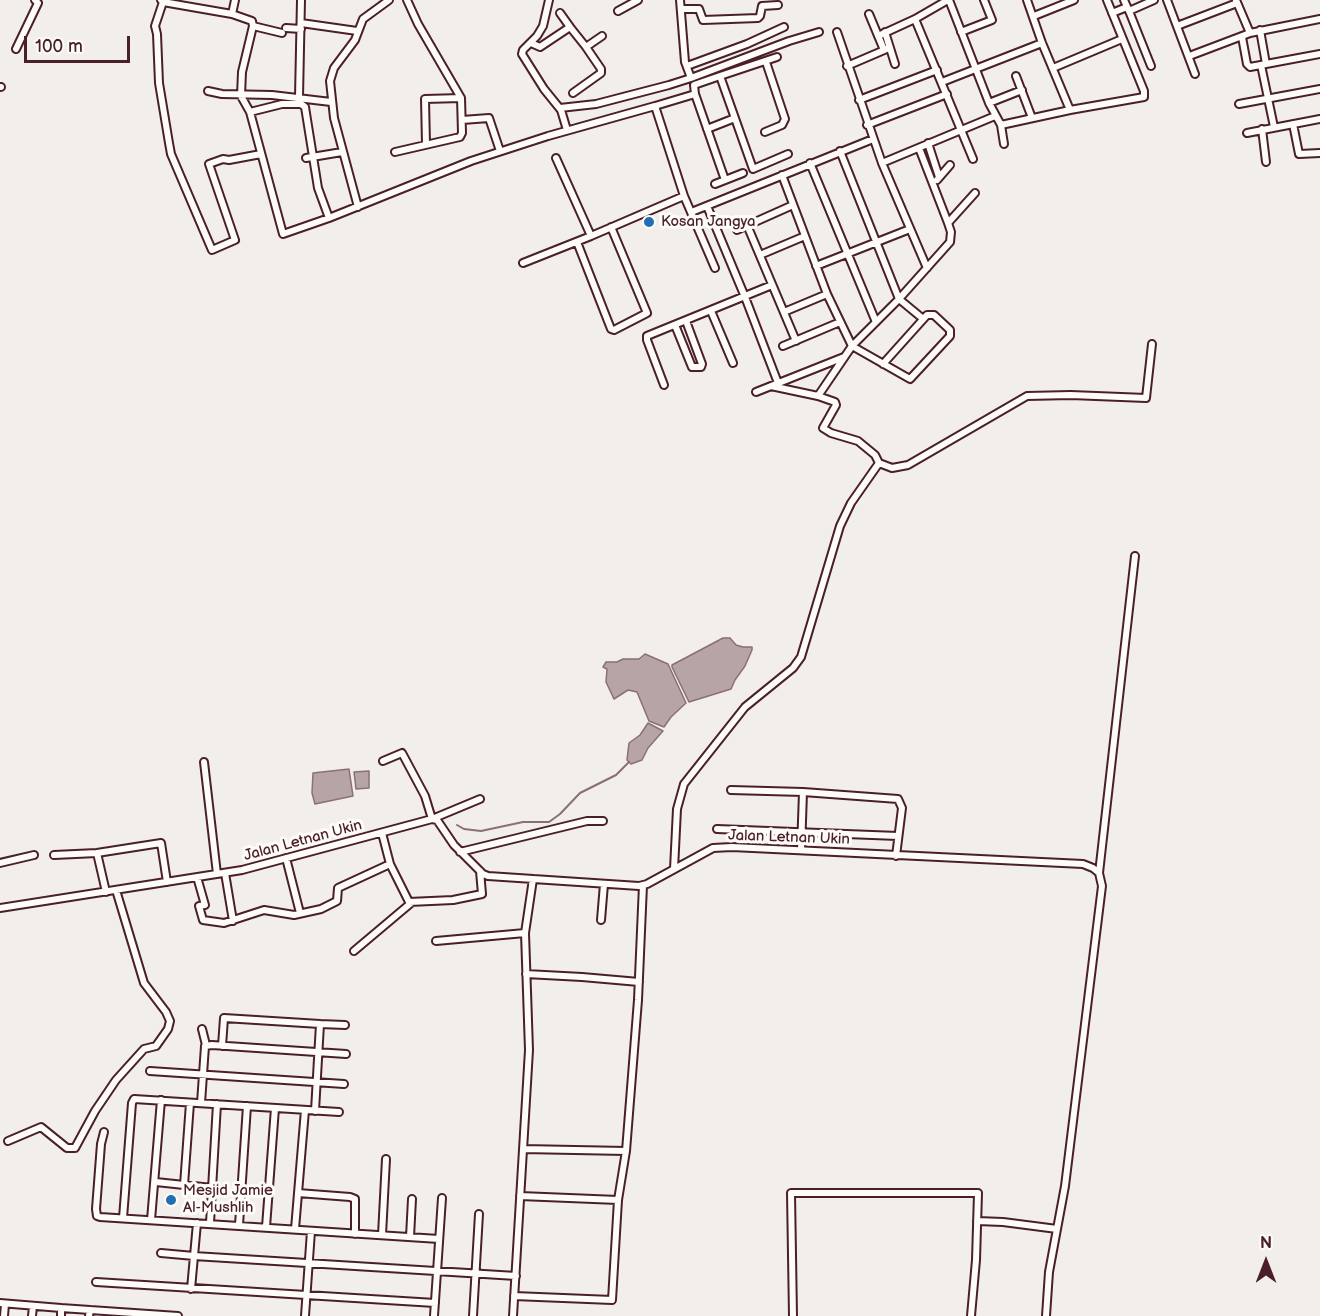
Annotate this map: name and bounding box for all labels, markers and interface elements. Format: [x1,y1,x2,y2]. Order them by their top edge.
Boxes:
scale bar [27,24,134,62]
text: 100 m [35,36,83,57]
place label: Kosan Jangya [661,213,755,231]
marker: Kosan Jangya [642,215,656,229]
street label: Jalan Letnan Ukin [242,817,364,865]
street label: Jalan Letnan Ukin [728,827,850,849]
place label: Mesjid Jamie Al-Mushlih [183,1182,273,1217]
marker: Mesjid Jamie Al-Mushlih [164,1193,178,1207]
north arrow [1236,1232,1296,1292]
text: N [1260,1234,1272,1253]

